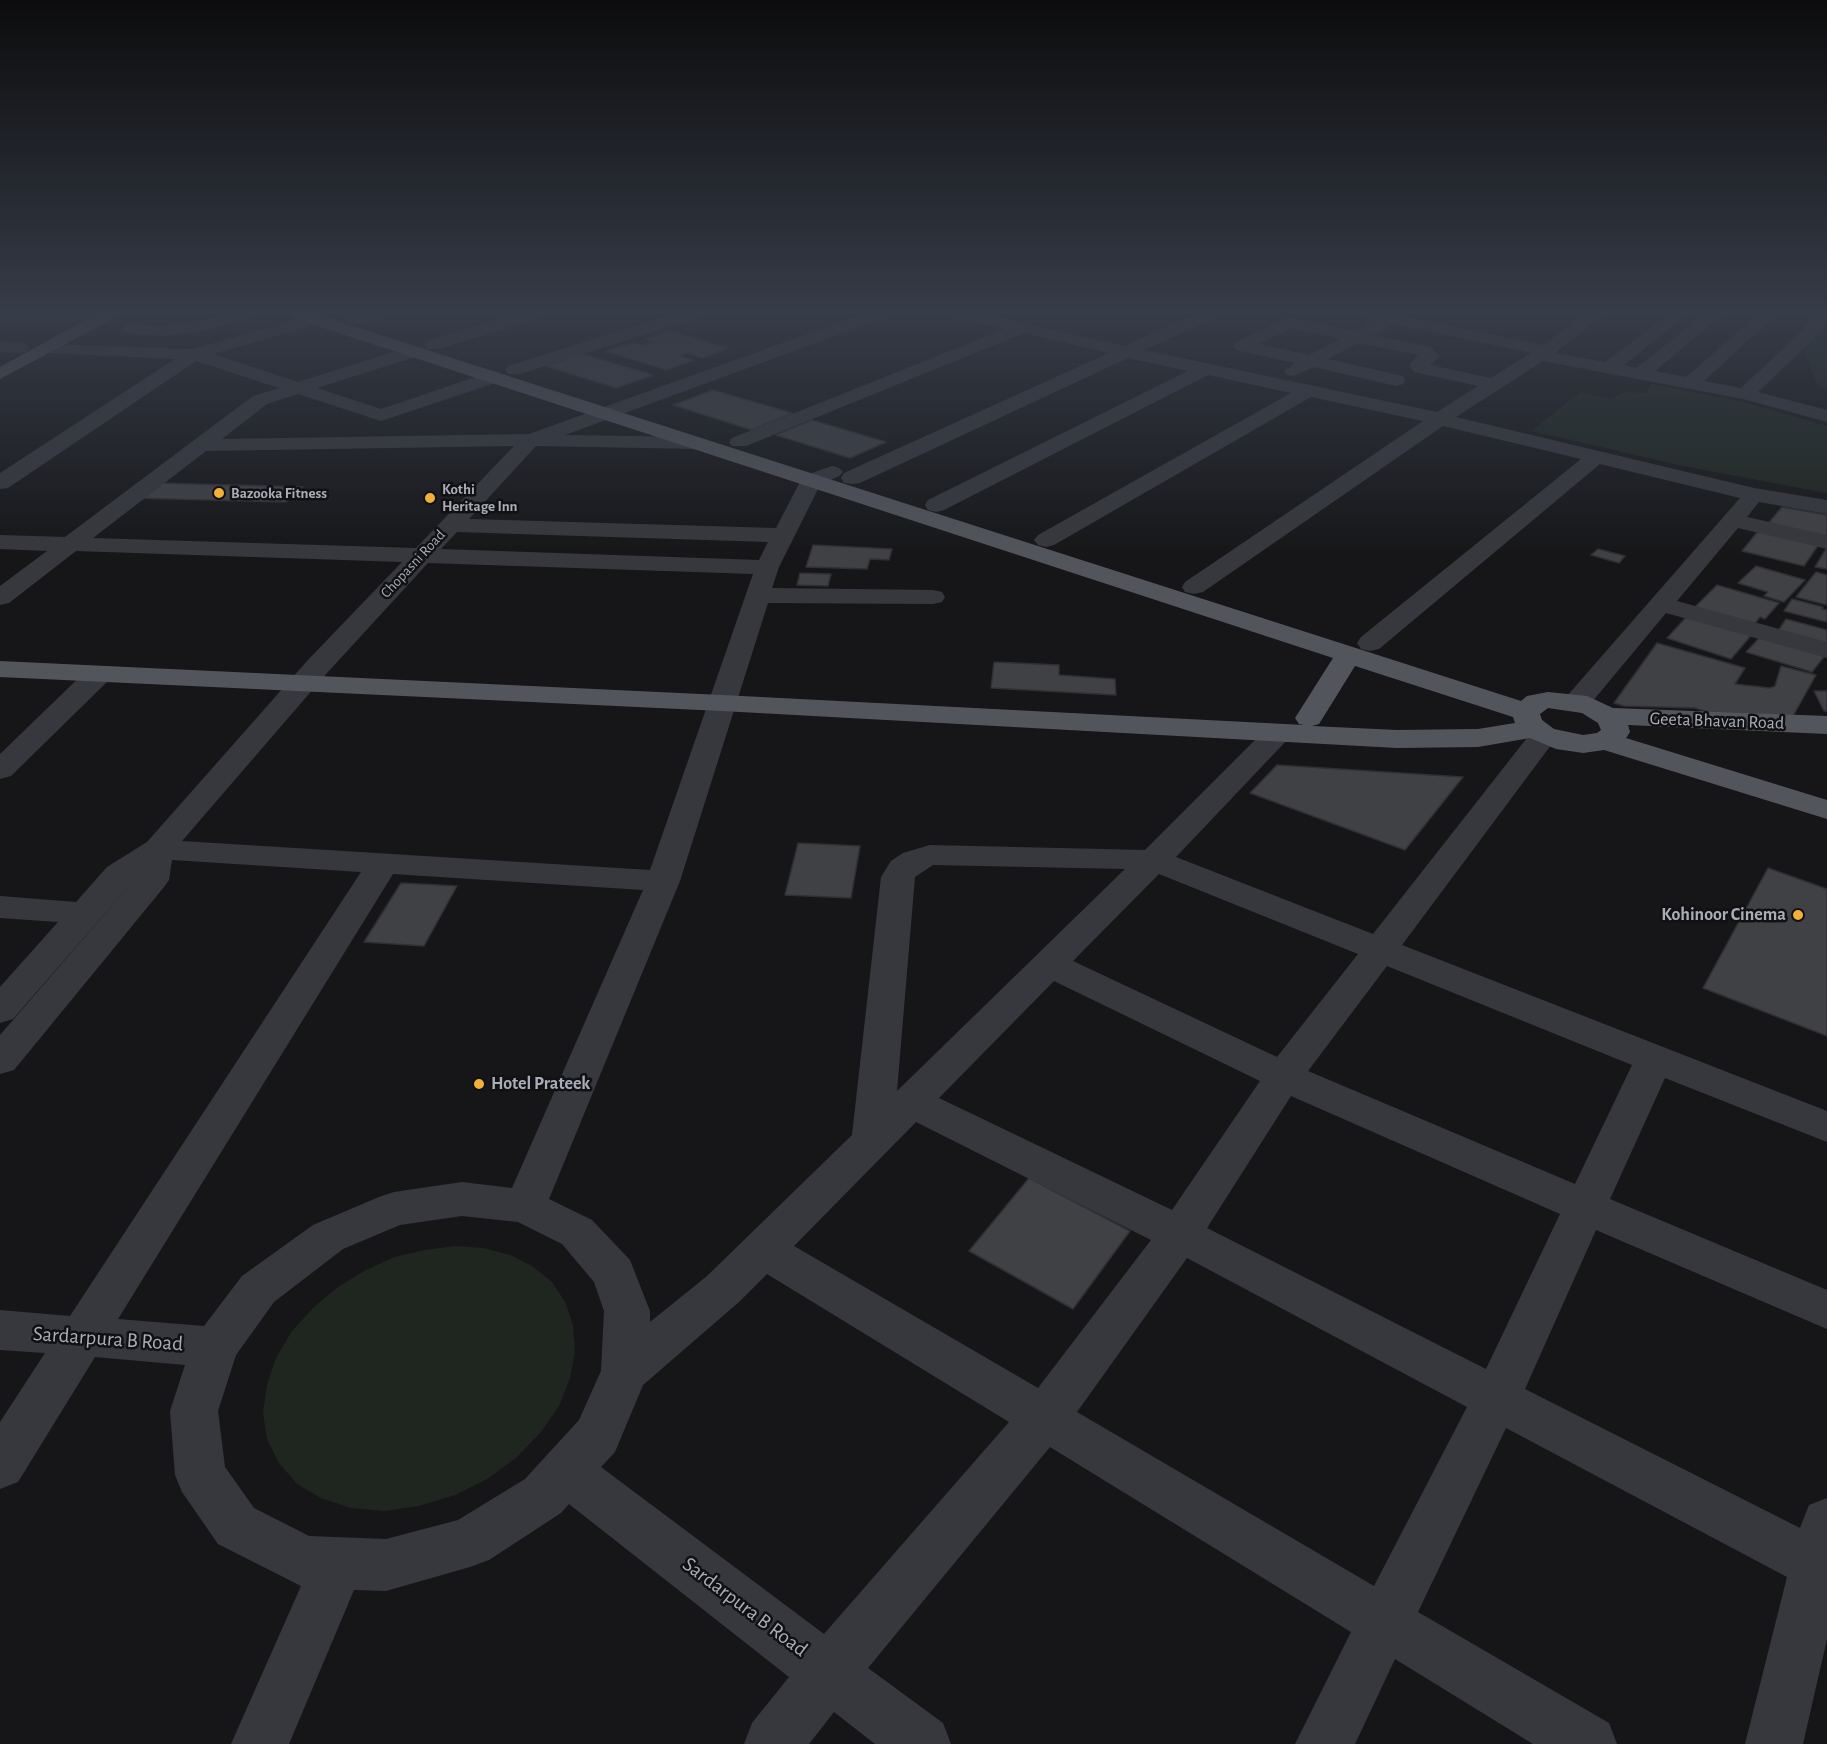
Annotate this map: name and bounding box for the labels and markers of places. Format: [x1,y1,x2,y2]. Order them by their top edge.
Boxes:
place label: Kothi Heritage Inn [442,480,518,515]
place label: Bazooka Fitness [231,484,327,502]
marker: Bazooka Fitness [212,486,226,500]
marker: Kothi Heritage Inn [423,491,437,505]
place label: Kohinoor Cinema [1661,904,1786,926]
marker: Kohinoor Cinema [1791,908,1805,922]
place label: Hotel Prateek [491,1073,590,1095]
marker: Hotel Prateek [472,1077,486,1091]

